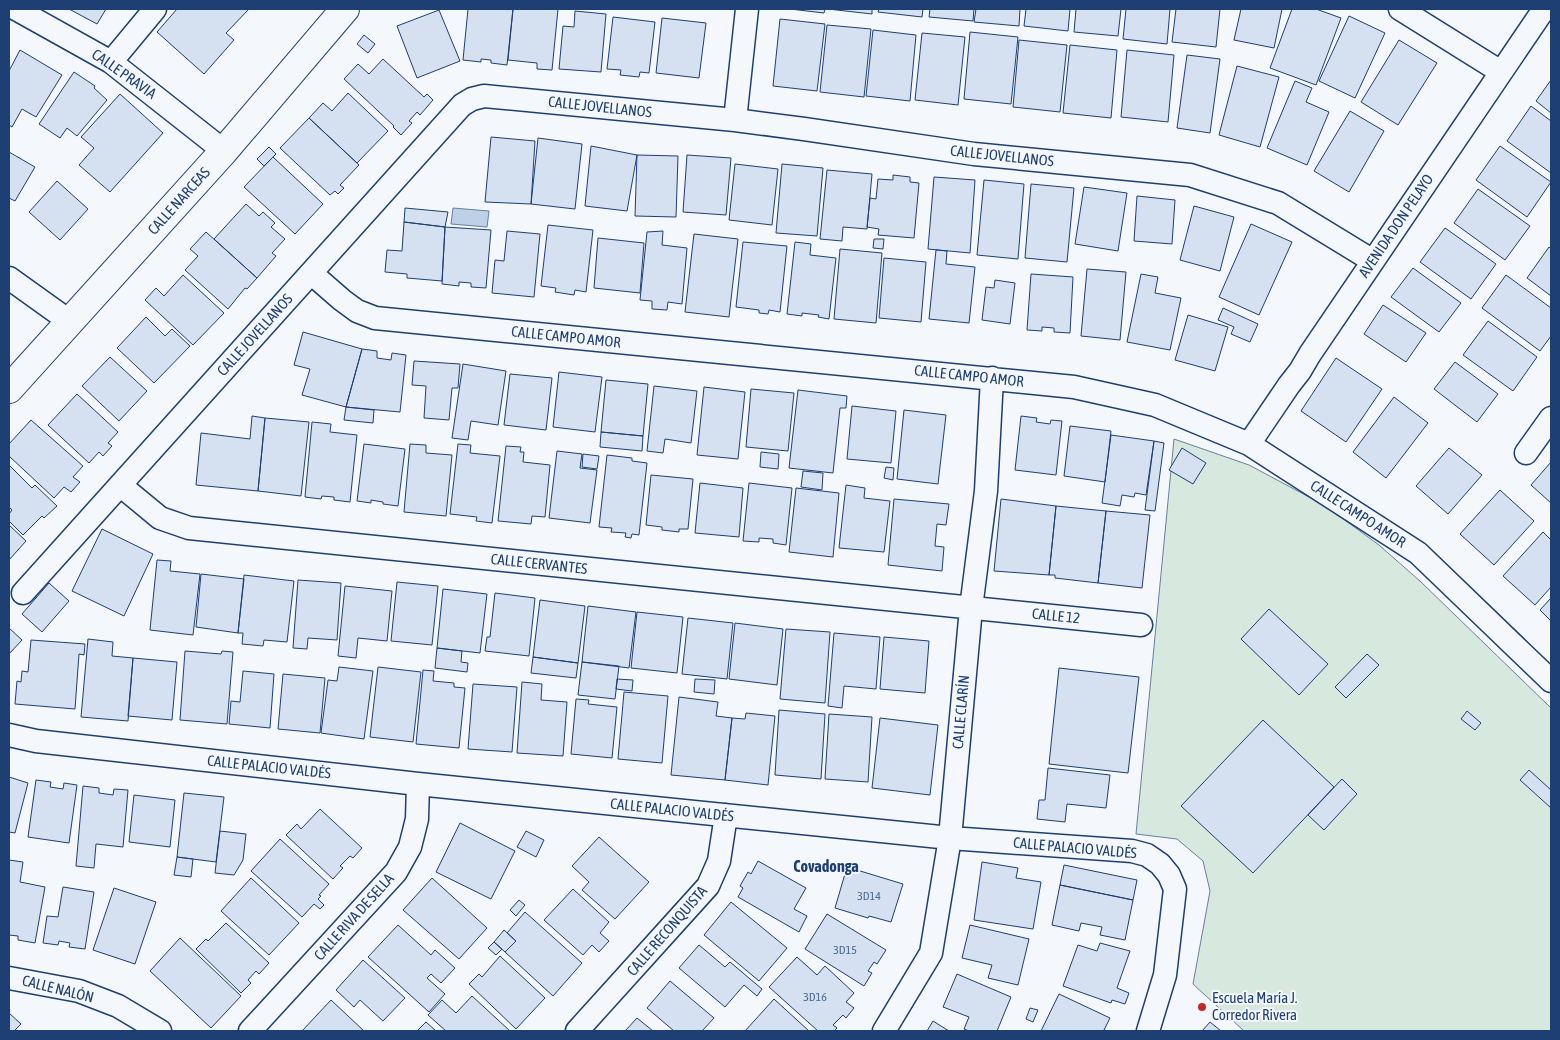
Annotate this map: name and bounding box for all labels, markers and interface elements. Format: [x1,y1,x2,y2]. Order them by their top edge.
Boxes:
street label: CALLE PRAVIA [89,45,160,102]
street label: CALLE JOVELLANOS [547,93,653,120]
street label: CALLE JOVELLANOS [949,142,1055,169]
street label: CALLE NARCEAS [144,164,213,238]
street label: AVENIDA DON PELAYO [1355,171,1436,280]
street label: CALLE JOVELLANOS [213,290,296,379]
street label: CALLE CAMPO AMOR [510,322,622,351]
street label: CALLE CAMPO AMOR [913,361,1025,390]
street label: CALLE CAMPO AMOR [1307,476,1409,551]
street label: CALLE CERVANTES [490,550,588,577]
street label: CALLE 12 [1031,605,1081,626]
street label: CALLE CLARÍN [949,674,972,750]
street label: CALLE PALACIO VALDÉS [206,752,332,781]
street label: CALLE PALACIO VALDÉS [609,795,735,824]
street label: CALLE PALACIO VALDÉS [1012,834,1138,861]
district label: Covadonga [793,857,859,875]
street label: CALLE RIVA DE SELLA [310,869,397,963]
street label: CALLE RECONQUISTA [623,882,711,979]
house number: 3D14 [857,889,881,903]
house number: 3D15 [833,943,857,957]
street label: CALLE NALÓN [20,971,96,1006]
place label: Escuela María J. Corredor Rivera [1212,989,1298,1023]
house number: 3D16 [803,990,827,1004]
marker: Escuela María J. Corredor Rivera [1196,1001,1208,1013]

